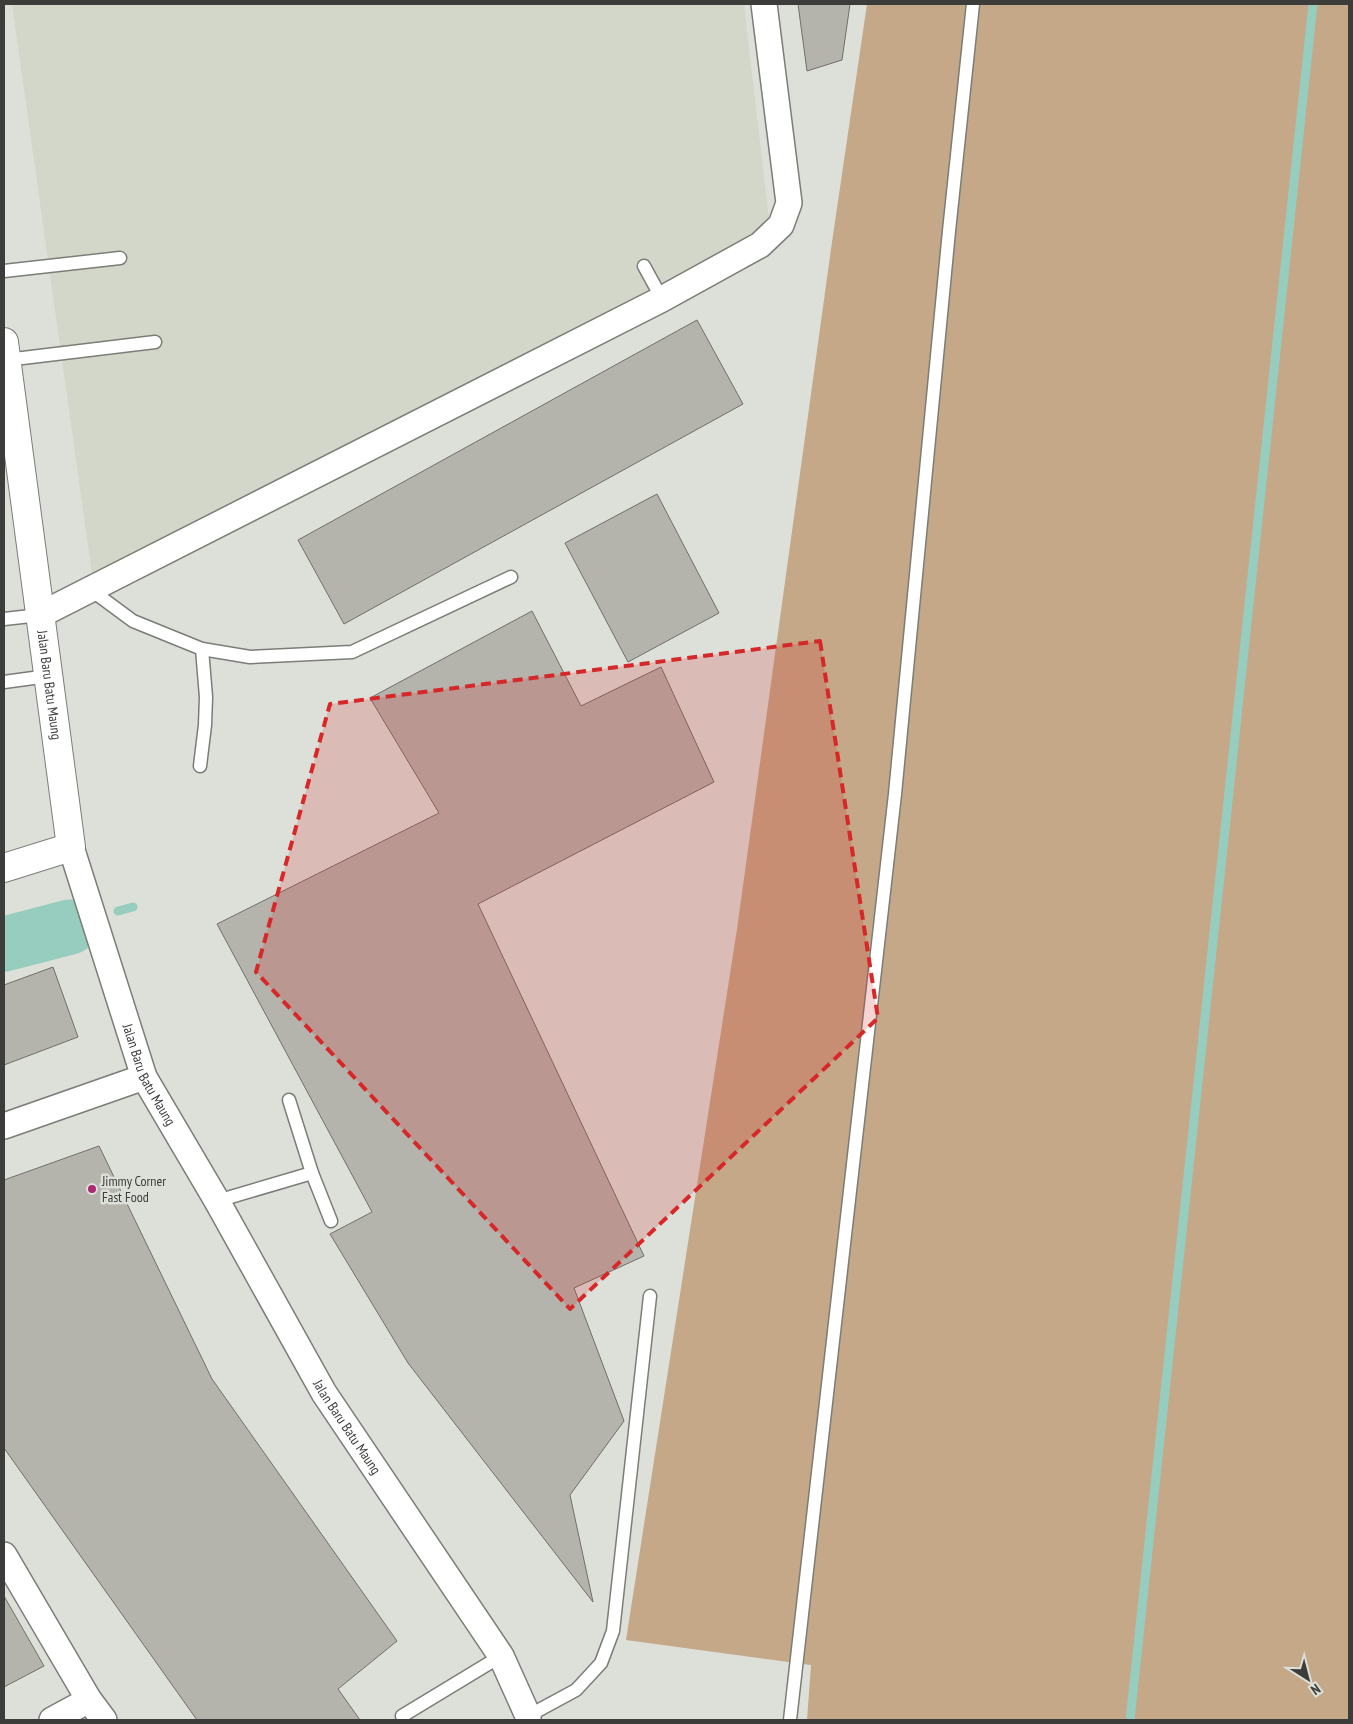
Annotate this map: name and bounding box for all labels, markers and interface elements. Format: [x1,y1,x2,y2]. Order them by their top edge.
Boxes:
street label: Jalan Baru Batu Maung [33,628,66,741]
street label: Jalan Baru Batu Maung [118,1021,180,1129]
place label: Jimmy Corner Fast Food [101,1172,166,1206]
marker: Jimmy Corner Fast Food [86,1183,98,1195]
street label: Jalan Baru Batu Maung [309,1375,385,1478]
north arrow [1283,1654,1333,1704]
text: N [1307,1680,1324,1699]

